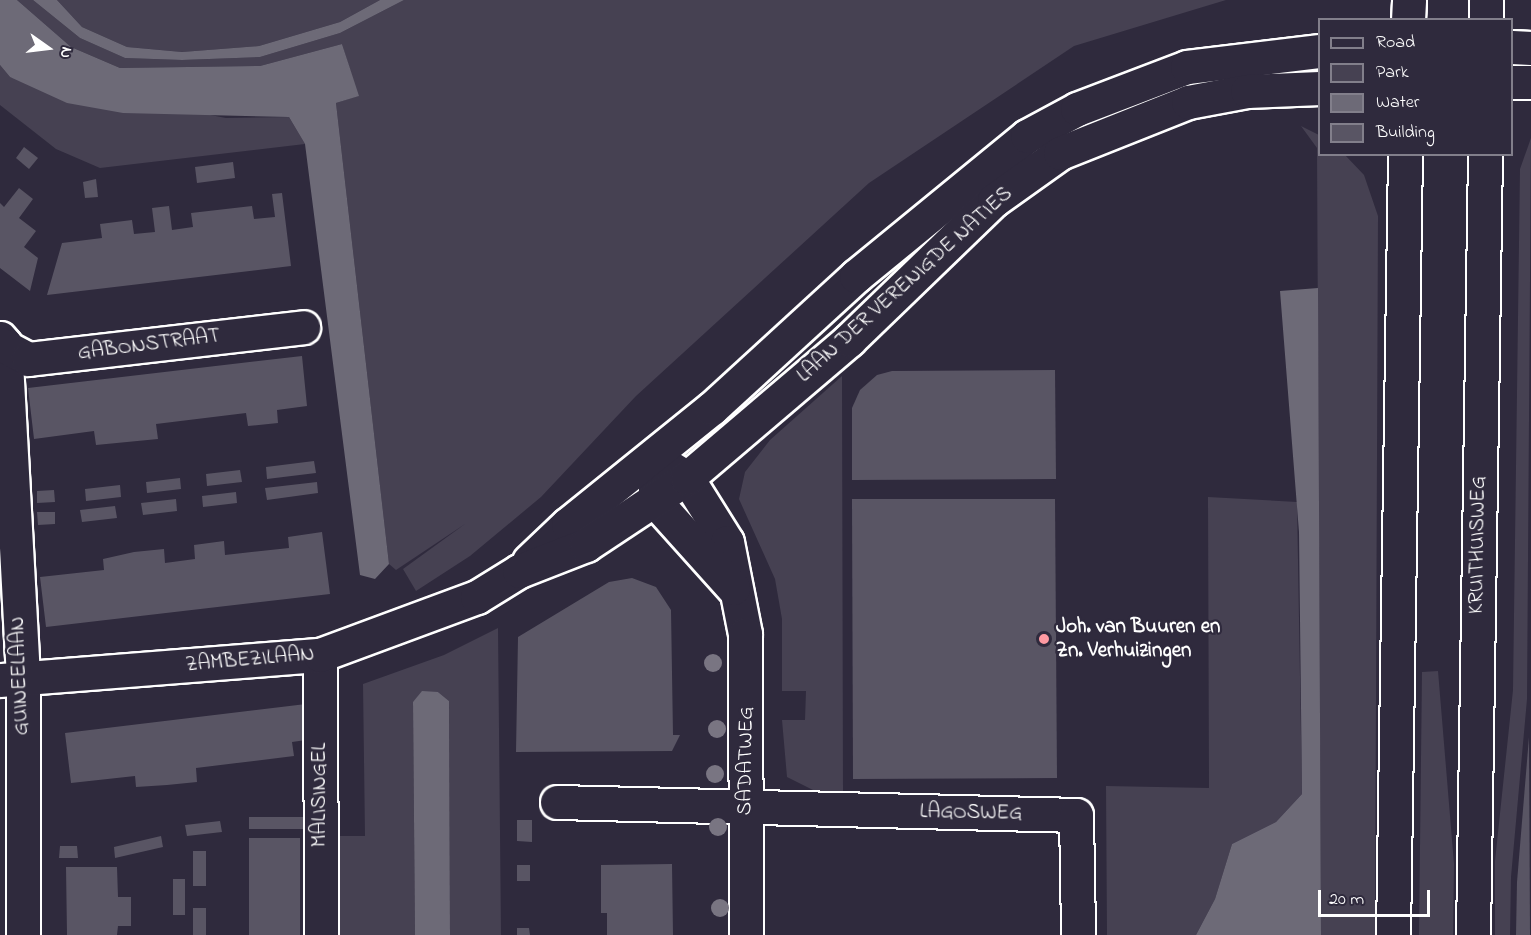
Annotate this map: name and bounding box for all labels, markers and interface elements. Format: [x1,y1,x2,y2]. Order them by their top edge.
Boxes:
north arrow [18,18,78,78]
legend [1318,18,1513,156]
text: Road [1376,30,1415,56]
text: N [53,44,78,61]
text: Park [1376,60,1409,86]
text: Water [1376,90,1419,116]
text: Building [1376,120,1435,146]
street label: LAAN DER VERENIGDE NATIES [792,182,1018,388]
street label: GABONSTRAAT [76,324,222,366]
street label: KRUITHUISWEG [1464,476,1492,614]
place label: Joh. van Buuren en Zn. Verhuizingen [1056,614,1220,664]
street label: GUINEELAAN [5,616,35,736]
marker: Joh. van Buuren en Zn. Verhuizingen [1037,632,1051,646]
street label: ZAMBEZILAAN [185,642,315,678]
street label: SADATWEG [732,706,760,816]
street label: MALISINGEL [307,743,333,847]
street label: LAGOSWEG [919,800,1023,826]
scale bar [1321,878,1434,916]
text: 20 m [1329,887,1364,913]

